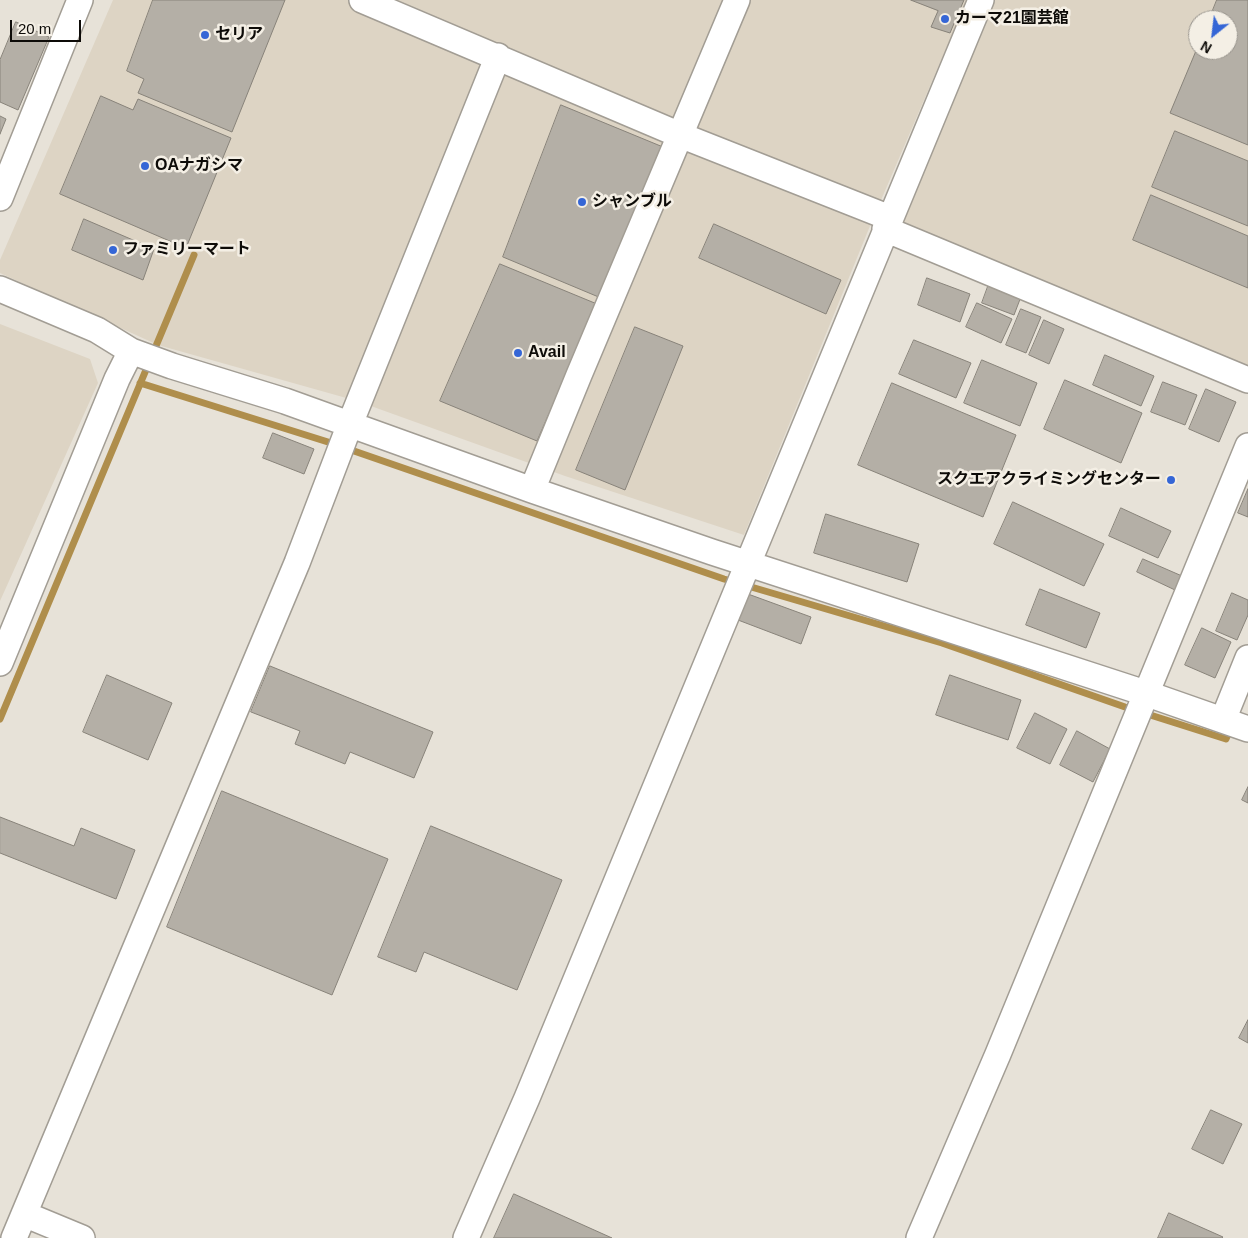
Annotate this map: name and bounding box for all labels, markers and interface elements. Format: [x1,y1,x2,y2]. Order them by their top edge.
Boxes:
place label: カーマ21園芸館 [955,9,1069,29]
scale bar [12,10,84,42]
north arrow [1188,10,1238,60]
marker: カーマ21園芸館 [939,13,951,25]
text: 20 m [18,20,51,37]
place label: セリア [215,25,263,45]
marker: セリア [199,29,211,41]
text: N [1198,38,1215,57]
place label: OAナガシマ [155,156,243,176]
marker: OAナガシマ [139,160,151,172]
place label: シャンブル [592,192,672,212]
marker: シャンブル [576,196,588,208]
place label: ファミリーマート [123,240,251,260]
marker: ファミリーマート [107,244,119,256]
place label: Avail [528,343,566,363]
marker: Avail [512,347,524,359]
place label: スクエアクライミングセンター [937,470,1161,490]
marker: スクエアクライミングセンター [1165,474,1177,486]

